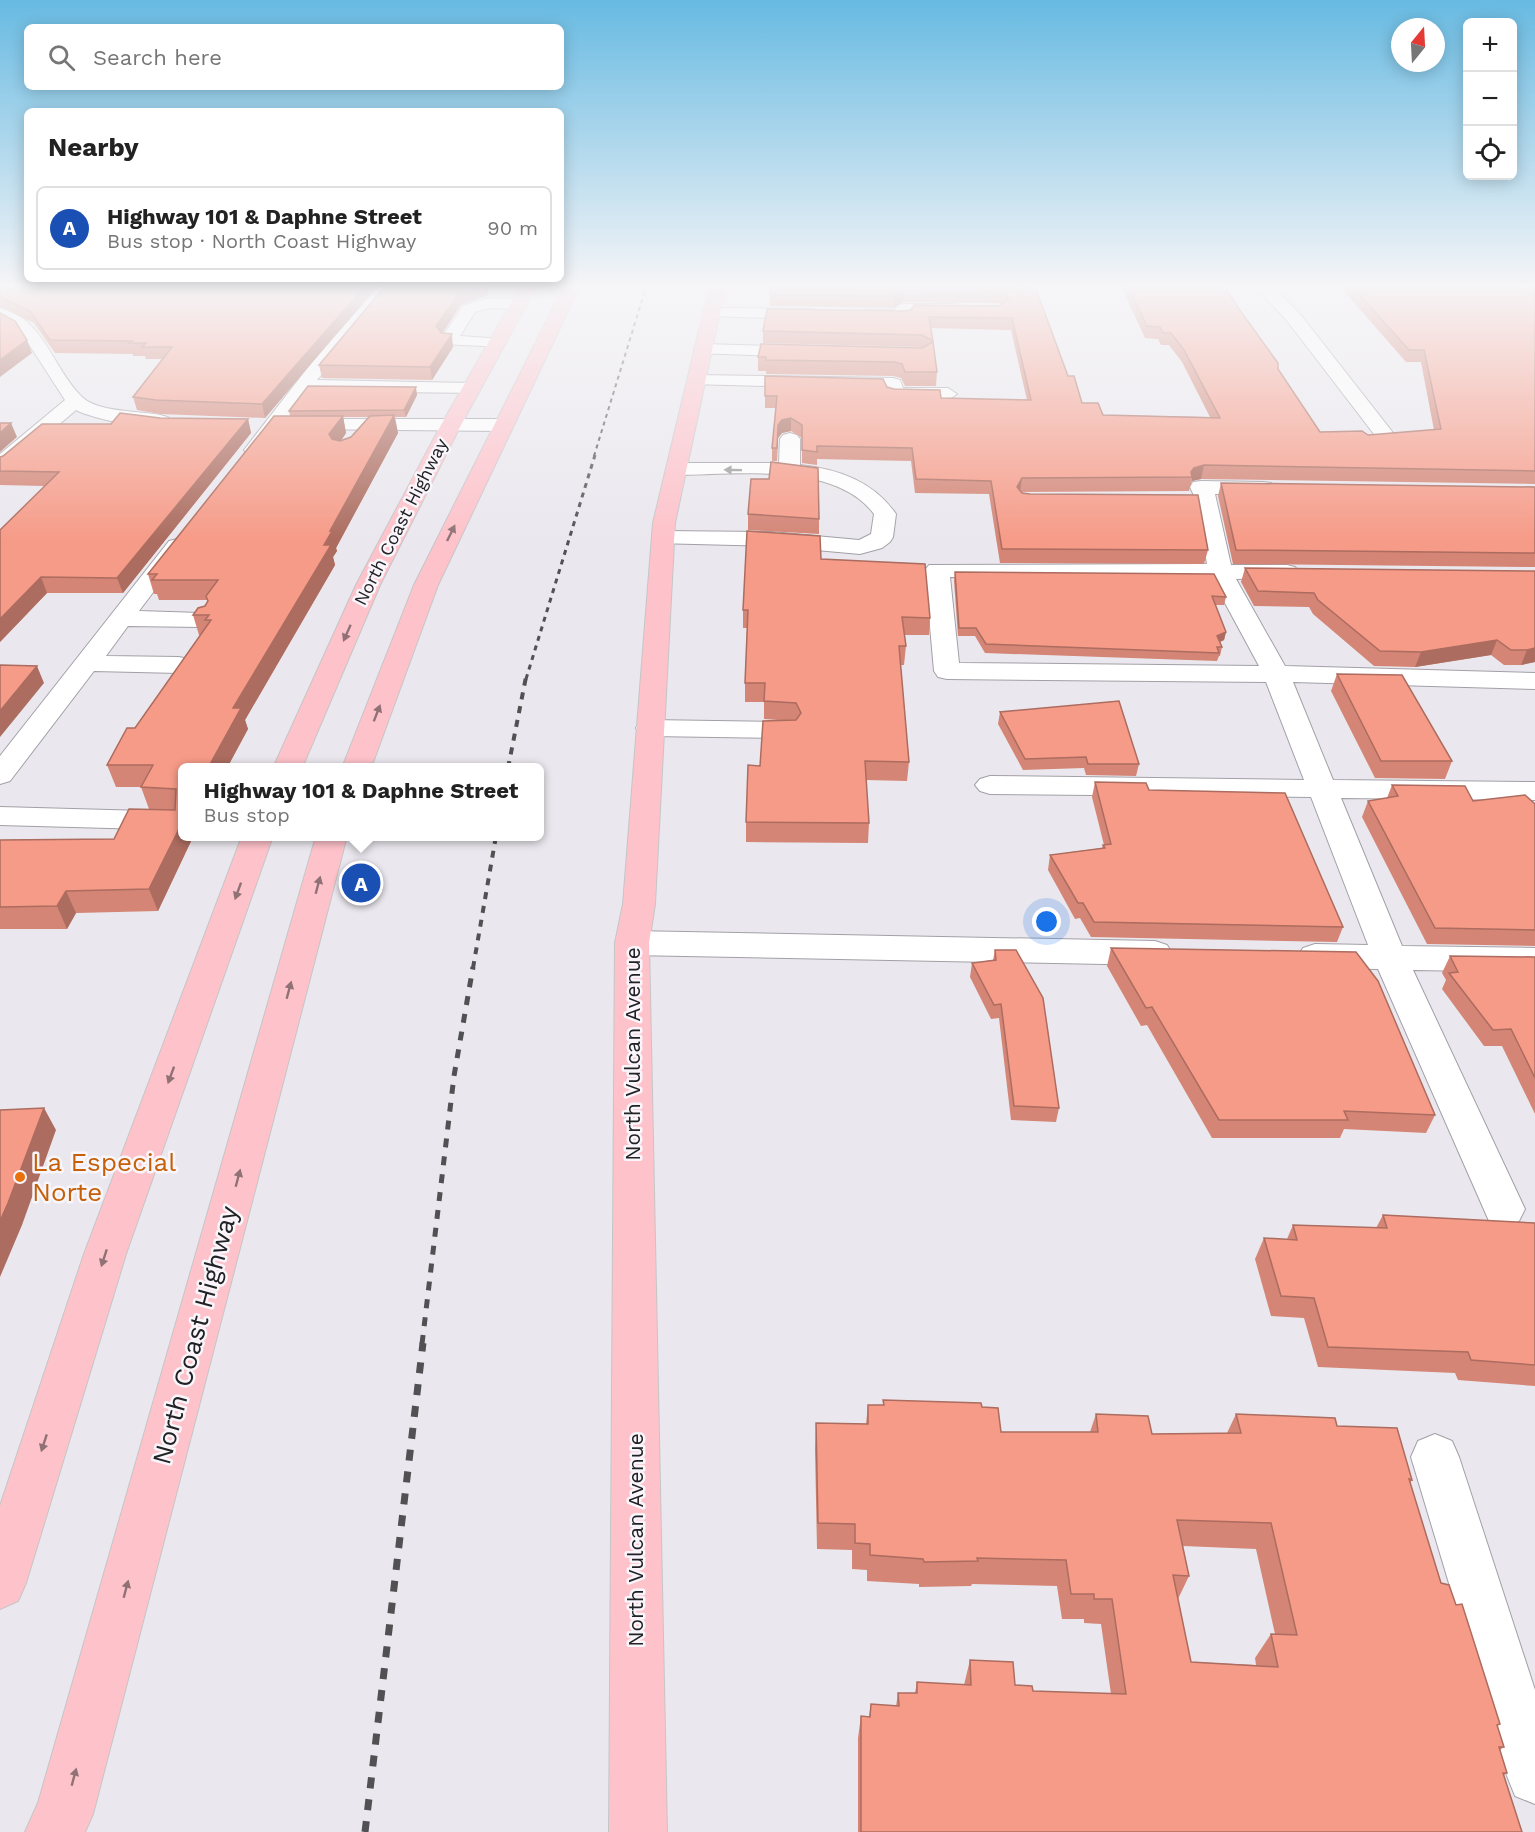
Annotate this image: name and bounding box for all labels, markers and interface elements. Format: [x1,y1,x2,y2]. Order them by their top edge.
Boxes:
north arrow [1391,18,1445,72]
map controls [1463,18,1517,180]
button: + [1463,18,1517,72]
search box [24,24,564,90]
icon: search [45,41,78,74]
text: Search here [93,45,222,70]
button: − [1463,72,1517,126]
button: locate [1463,126,1517,180]
text: Nearby [48,132,139,162]
text: Highway 101 & Daphne Street [107,204,422,229]
text: A [63,216,76,240]
text: 90 m [487,216,538,240]
text: Bus stop · North Coast Highway [107,229,416,253]
street label: North Coast Highway [349,434,452,609]
one-way arrow [723,465,742,474]
one-way arrow [447,524,456,541]
one-way arrow [342,625,351,642]
one-way arrow [373,704,383,722]
popup [178,763,544,841]
text: Highway 101 & Daphne Street [204,778,518,803]
text: Bus stop [204,803,290,827]
pin: A [342,860,380,906]
one-way arrow [314,876,323,894]
one-way arrow [233,883,243,901]
your location [1032,907,1061,936]
street label: North Vulcan Avenue [620,947,645,1161]
one-way arrow [285,981,295,999]
one-way arrow [166,1066,176,1084]
place label: La Especial Norte [32,1147,176,1207]
one-way arrow [234,1169,243,1187]
marker: La Especial Norte [13,1170,27,1184]
street label: North Coast Highway [146,1202,244,1468]
one-way arrow [99,1249,108,1267]
street label: North Vulcan Avenue [623,1433,648,1647]
one-way arrow [39,1434,49,1452]
one-way arrow [121,1580,131,1598]
one-way arrow [70,1768,79,1786]

